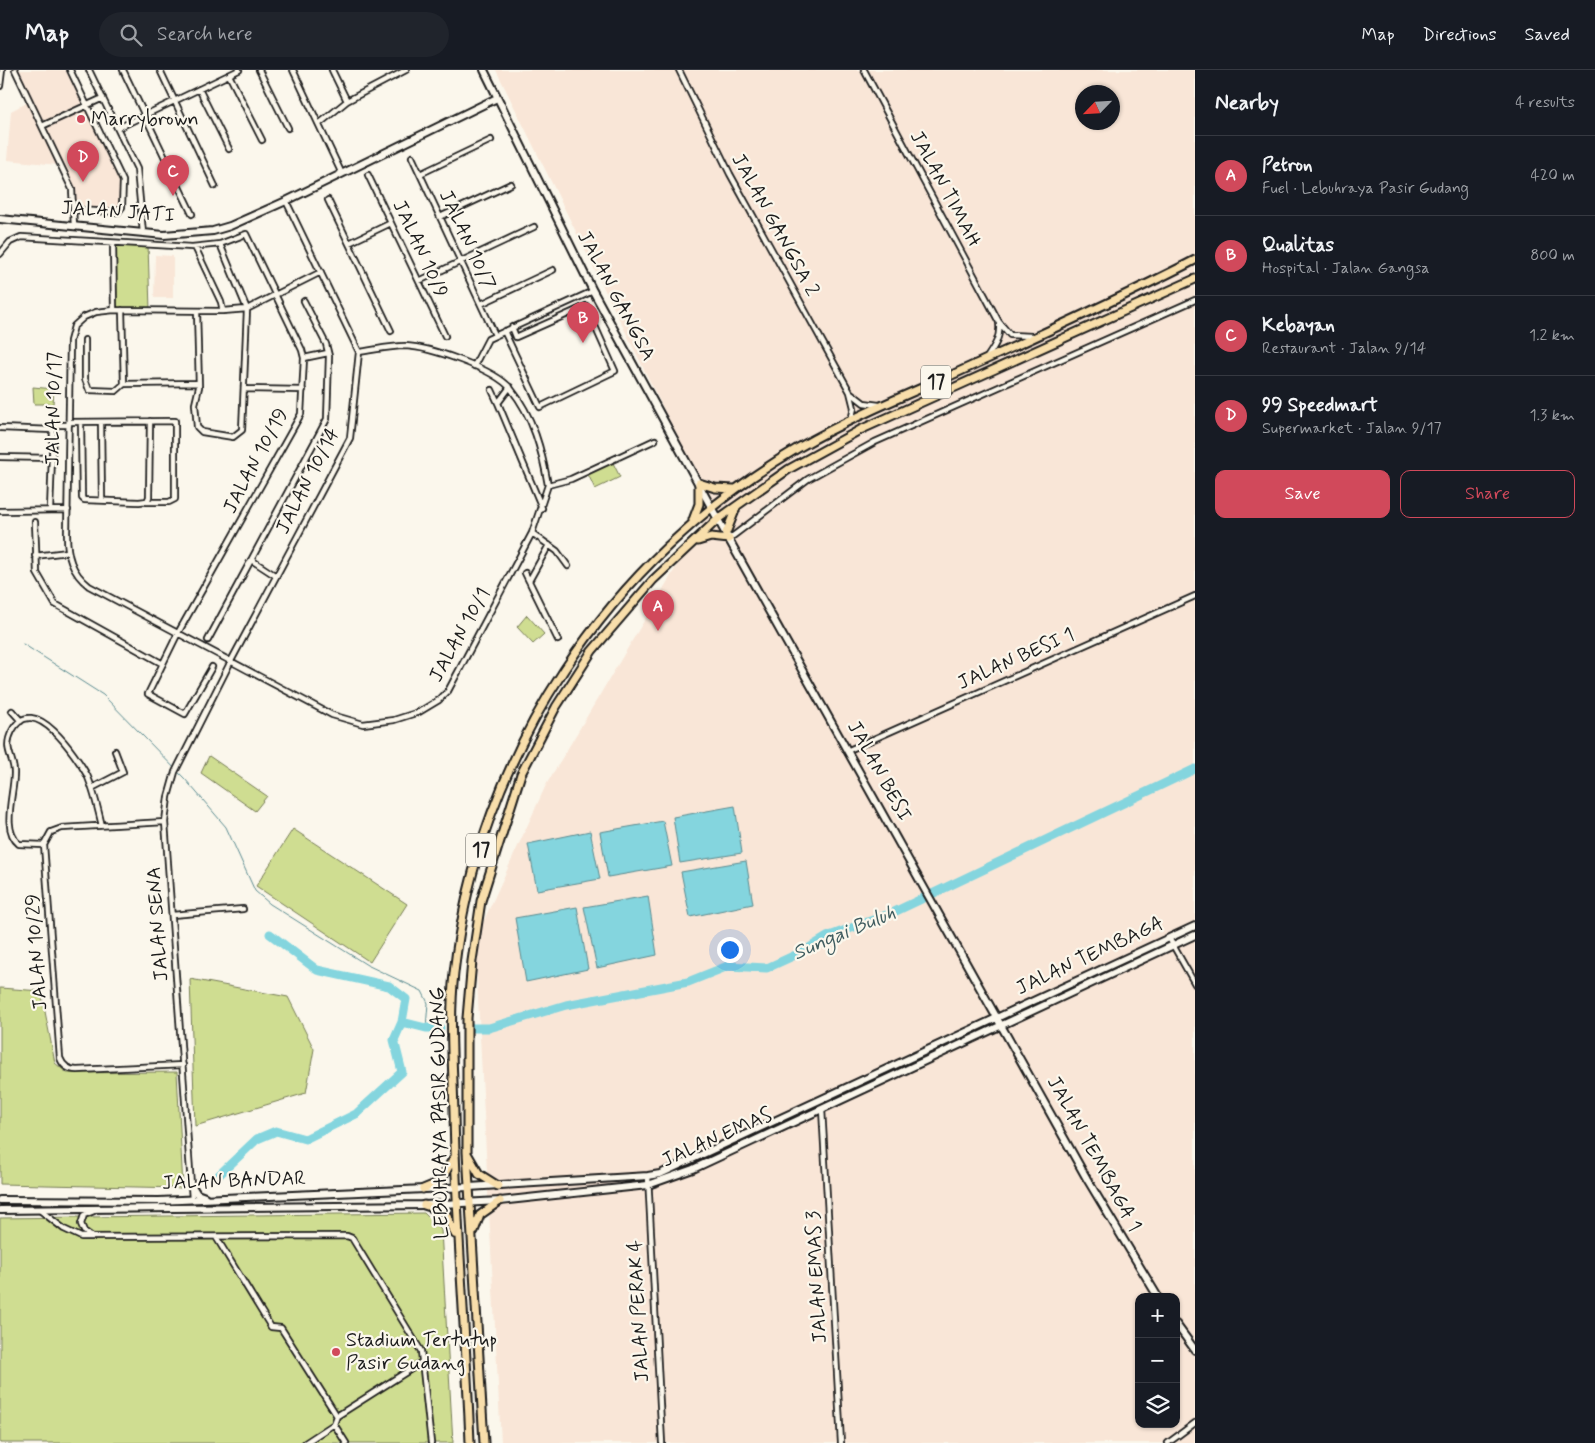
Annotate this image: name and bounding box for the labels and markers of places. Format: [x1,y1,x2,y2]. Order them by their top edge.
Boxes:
place label: Marrybrown [91,106,199,133]
marker: Marrybrown [75,113,87,125]
pin: D [67,141,99,182]
pin: C [157,155,189,196]
pin: B [567,302,599,343]
pin: A [642,590,674,631]
place label: Stadium Tertutup Pasir Gudang [346,1327,497,1377]
marker: Stadium Tertutup Pasir Gudang [330,1346,342,1358]

